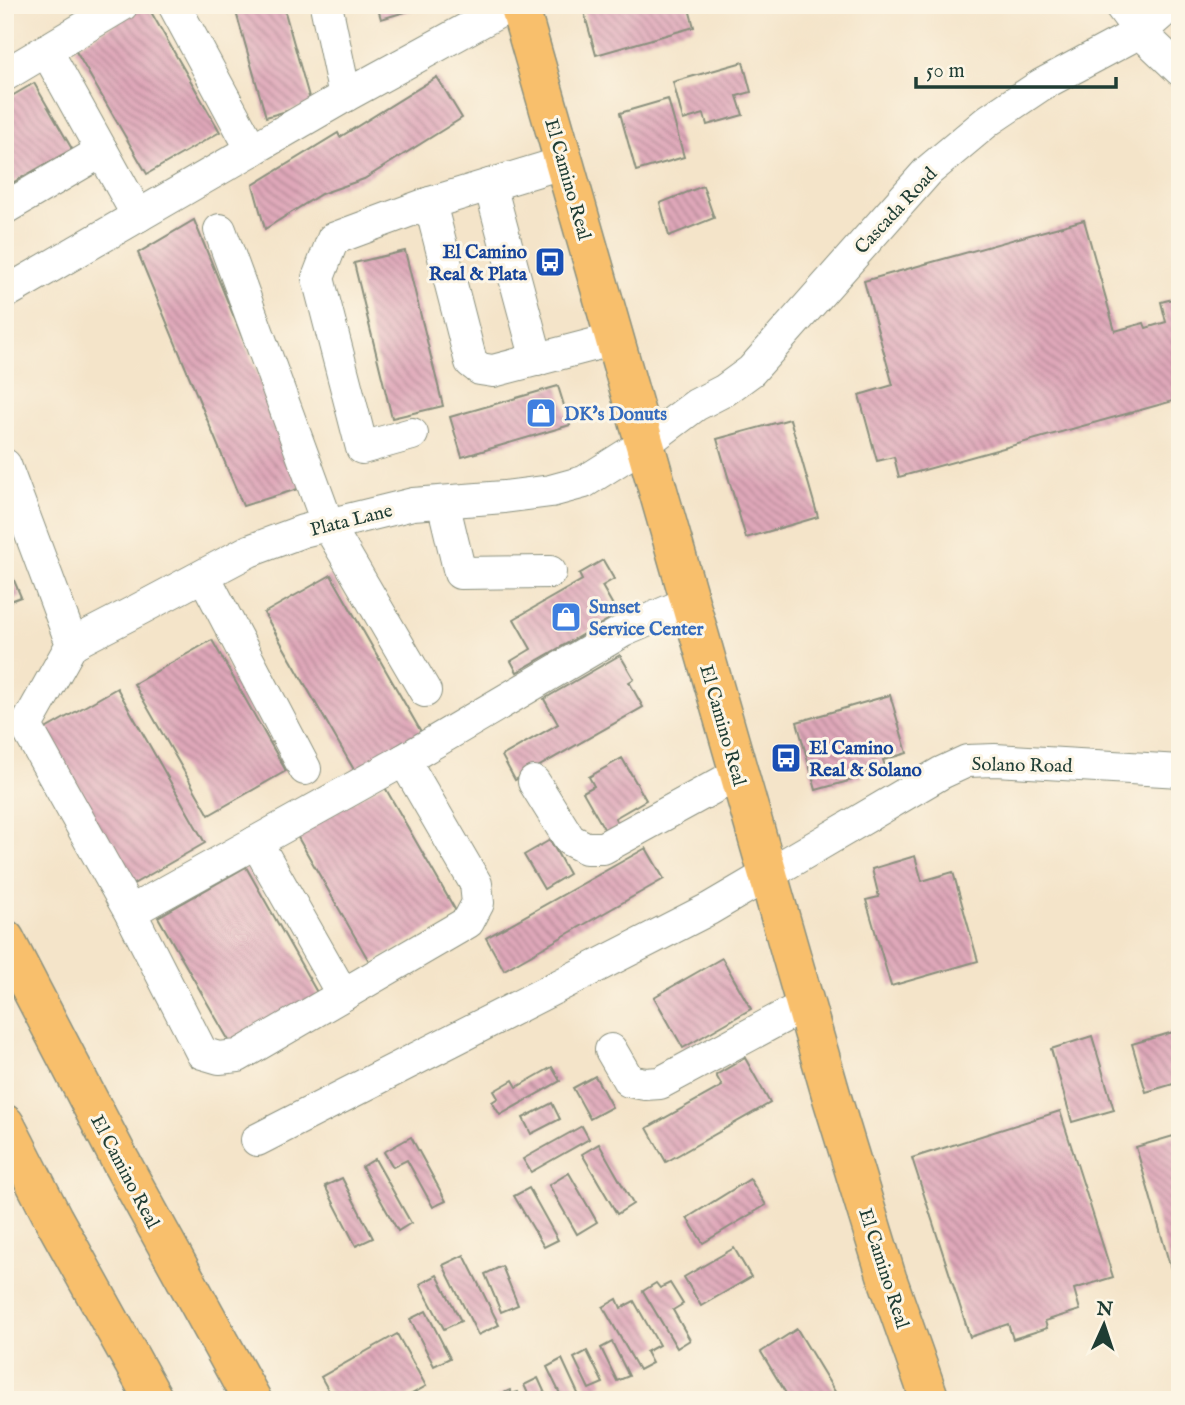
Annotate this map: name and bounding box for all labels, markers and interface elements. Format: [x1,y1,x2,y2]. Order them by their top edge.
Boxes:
scale bar [916,46,1115,90]
text: 50 m [926,58,965,85]
street label: El Camino Real [538,116,596,244]
street label: Cascada Road [850,162,943,260]
place label: El Camino Real & Plata [429,241,528,287]
bus stop icon: El Camino Real & Plata [533,245,567,279]
shop icon: DK's Donuts [524,396,558,430]
place label: DK's Donuts [564,403,667,427]
street label: Plata Lane [308,499,395,543]
place label: Sunset Service Center [589,596,705,642]
shop icon: Sunset Service Center [549,600,583,634]
street label: El Camino Real [693,662,751,790]
place label: El Camino Real & Solano [809,737,922,783]
bus stop icon: El Camino Real & Solano [769,741,803,775]
street label: Solano Road [971,753,1073,779]
street label: El Camino Real [84,1111,165,1233]
street label: El Camino Real [852,1205,914,1333]
north arrow [1070,1290,1140,1360]
text: N [1095,1298,1114,1322]

